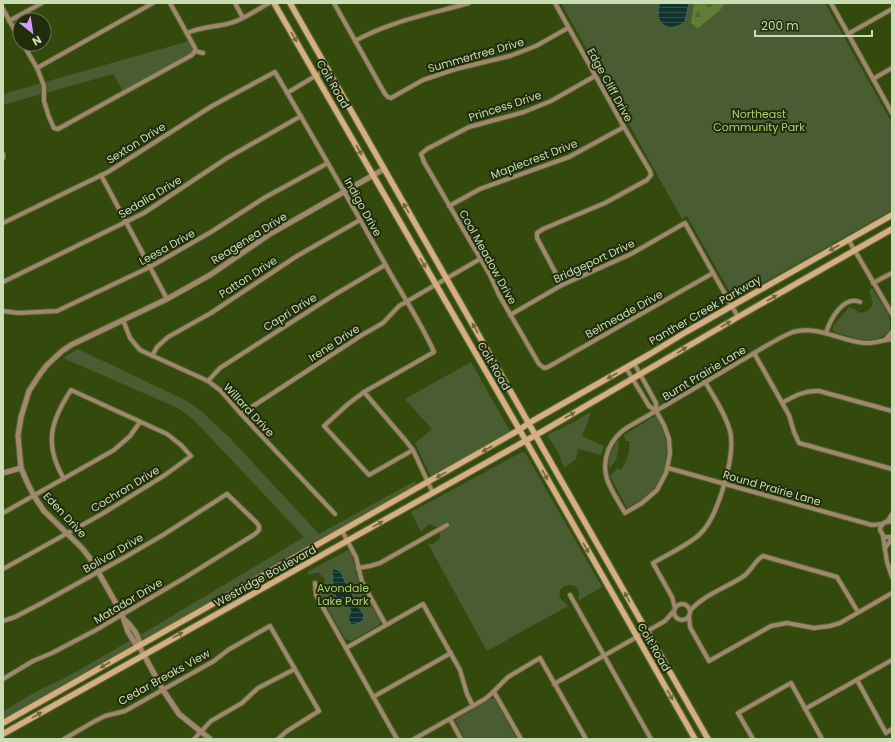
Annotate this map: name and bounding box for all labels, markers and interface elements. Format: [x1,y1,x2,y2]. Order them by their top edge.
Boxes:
north arrow [12,12,52,52]
scale bar [755,12,872,38]
text: 200 m [761,17,799,34]
one-way arrow [290,31,297,43]
text: N [29,32,45,50]
street label: Summertree Drive [426,34,526,76]
street label: Edge Cliff Drive [583,45,637,125]
street label: Coit Road [313,57,353,111]
street label: Princess Drive [467,87,544,125]
park label: Northeast Community Park [713,106,805,135]
street label: Sexton Drive [103,118,169,168]
street label: Maplecrest Drive [488,135,580,183]
one-way arrow [355,144,362,155]
street label: Sedalia Drive [115,172,185,222]
street label: Indigo Drive [340,175,386,239]
one-way arrow [403,202,410,214]
street label: Cool Meadow Drive [455,207,521,307]
street label: Reagenea Drive [208,208,290,268]
street label: Leesa Drive [136,225,198,269]
street label: Bridgeport Drive [551,235,638,287]
one-way arrow [828,244,840,251]
street label: Patton Drive [216,252,280,302]
one-way arrow [419,257,426,268]
street label: Panther Creek Parkway [646,271,765,349]
street label: Belmeade Drive [582,286,666,342]
street label: Capri Drive [260,289,320,335]
one-way arrow [766,294,778,301]
street label: Irene Drive [305,320,363,366]
one-way arrow [720,320,732,327]
one-way arrow [472,322,479,334]
street label: Coit Road [474,339,514,393]
street label: Burnt Prairie Lane [659,342,749,404]
one-way arrow [676,346,688,353]
one-way arrow [606,372,618,379]
street label: Willard Drive [220,380,278,441]
one-way arrow [564,412,576,419]
one-way arrow [481,445,493,452]
street label: Cochron Drive [87,462,163,516]
street label: Round Prairie Lane [721,466,823,510]
one-way arrow [541,469,548,480]
one-way arrow [435,471,446,478]
street label: Eden Drive [40,489,91,542]
one-way arrow [372,521,384,527]
street label: Bolivar Drive [80,529,146,577]
street label: Westridge Boulevard [211,541,319,611]
one-way arrow [583,542,590,554]
street label: Matador Drive [91,574,165,628]
park label: Avondale Lake Park [317,580,369,609]
one-way arrow [624,591,631,603]
street label: Coit Road [634,620,674,674]
one-way arrow [172,632,184,639]
street label: Cedar Breaks View [115,645,213,709]
one-way arrow [99,661,111,668]
one-way arrow [666,689,673,701]
one-way arrow [31,712,43,718]

